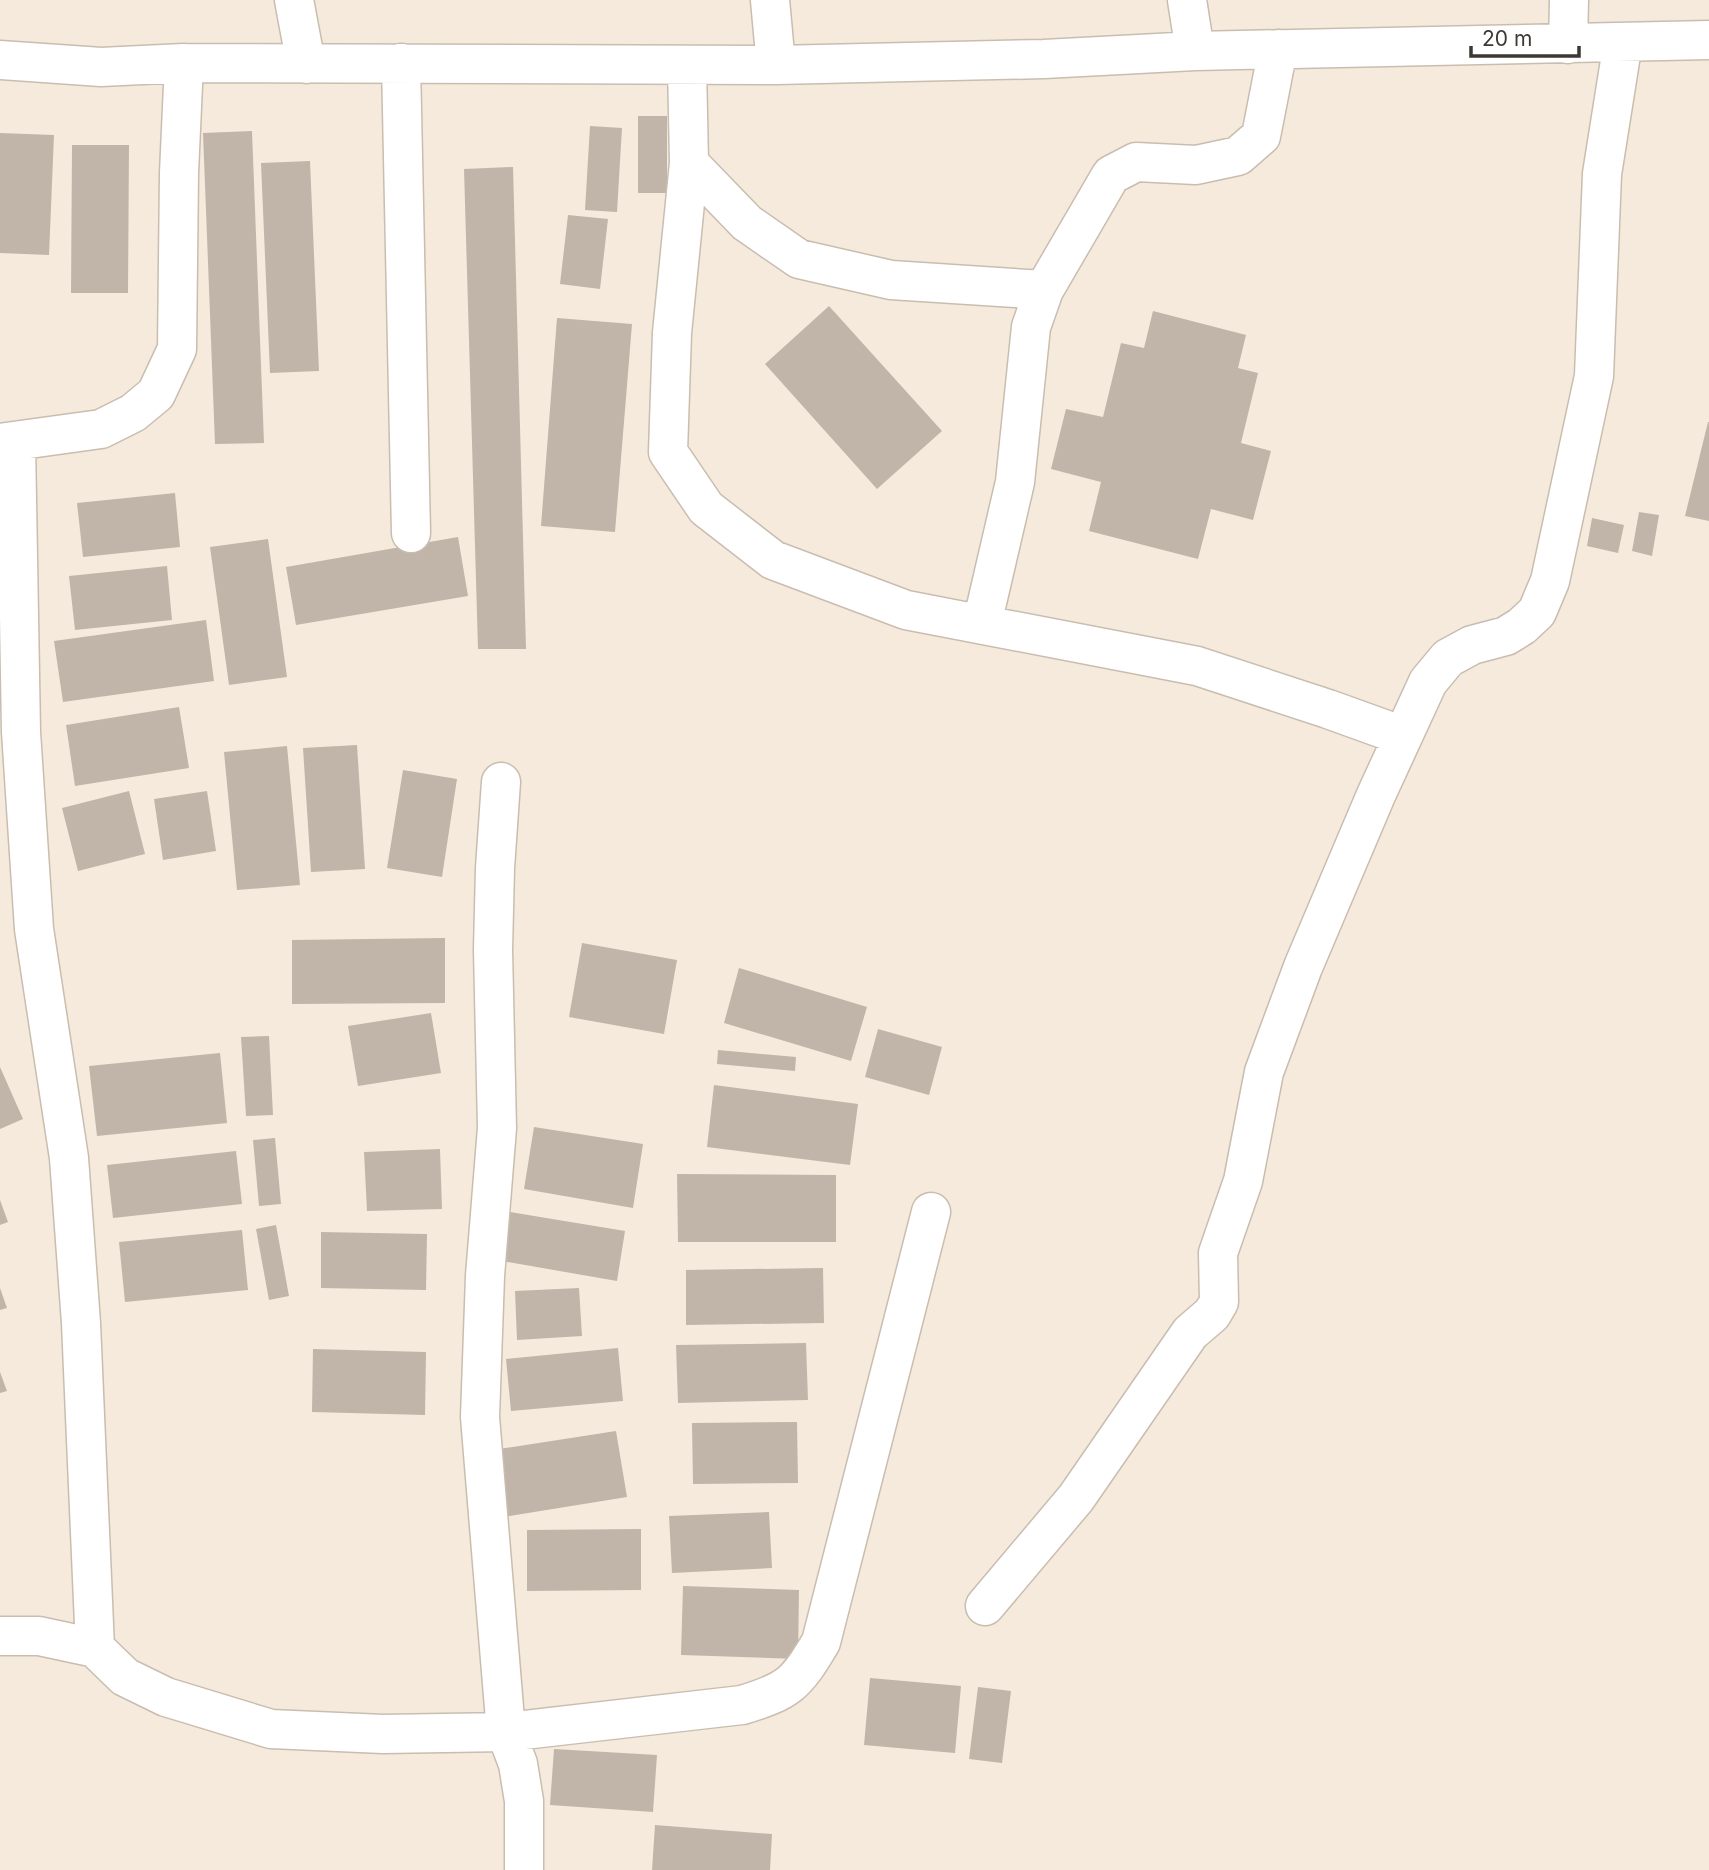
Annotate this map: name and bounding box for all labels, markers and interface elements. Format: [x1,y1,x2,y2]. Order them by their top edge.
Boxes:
scale bar [1471,14,1580,58]
text: 20 m [1482,26,1532,51]

